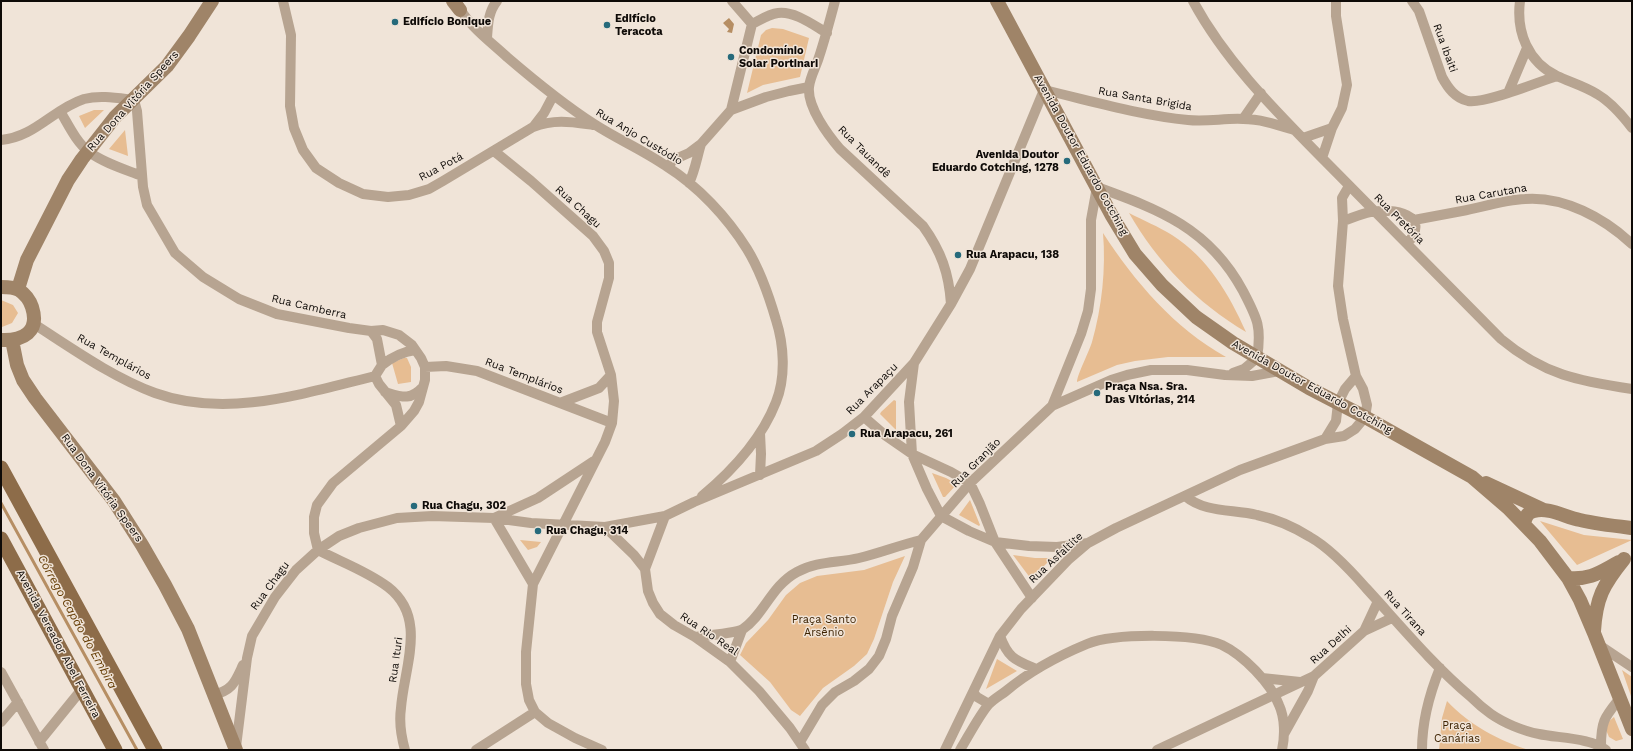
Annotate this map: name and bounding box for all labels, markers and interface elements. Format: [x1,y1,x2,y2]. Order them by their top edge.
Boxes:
place label: Edifício Teracota [615,12,663,38]
place label: Edifício Bonique [403,15,491,29]
marker: Edifício Bonique [390,17,400,27]
marker: Edifício Teracota [602,20,612,30]
street label: Rua Ibaiti [1430,22,1460,74]
place label: Condomínio Solar Portinari [739,44,818,70]
street label: Rua Dona Vitória Speers [84,48,182,154]
marker: Condomínio Solar Portinari [726,52,736,62]
street label: Avenida Doutor Eduardo Cotching [1031,72,1131,238]
street label: Rua Santa Brigida [1097,84,1193,114]
street label: Rua Anjo Custódio [593,106,685,168]
street label: Rua Tauandê [835,123,893,181]
place label: Avenida Doutor Eduardo Cotching, 1278 [932,148,1059,174]
street label: Rua Potá [417,150,465,184]
marker: Avenida Doutor Eduardo Cotching, 1278 [1062,156,1072,166]
street label: Rua Carutana [1454,181,1528,207]
street label: Rua Chagu [552,183,604,231]
street label: Rua Pretória [1371,191,1427,247]
place label: Rua Arapacu, 138 [966,248,1059,262]
marker: Rua Arapacu, 138 [953,250,963,260]
street label: Rua Camberra [270,292,348,322]
street label: Rua Templários [75,331,153,383]
street label: Avenida Doutor Eduardo Cotching [1229,337,1395,437]
street label: Rua Templários [483,355,565,397]
street label: Rua Arapaçu [843,360,901,418]
place label: Praça Nsa. Sra. Das Vitórias, 214 [1105,380,1195,406]
marker: Praça Nsa. Sra. Das Vitórias, 214 [1092,388,1102,398]
place label: Rua Arapacu, 261 [860,427,953,441]
marker: Rua Arapacu, 261 [847,429,857,439]
street label: Rua Dona Vitória Speers [58,431,146,545]
street label: Rua Granjão [948,435,1004,491]
place label: Rua Chagu, 302 [422,499,506,513]
marker: Rua Chagu, 302 [409,501,419,511]
place label: Rua Chagu, 314 [546,524,628,538]
marker: Rua Chagu, 314 [533,526,543,536]
street label: Rua Asfaltite [1026,530,1086,586]
water label: Córrego Capão do Embira [34,553,120,691]
street label: Rua Chagu [248,559,292,613]
street label: Avenida Vereador Abel Ferreira [13,568,103,720]
street label: Rua Tirana [1381,587,1429,639]
street label: Rua Rio Real [677,610,741,658]
park label: Praça Santo Arsênio [792,613,856,639]
street label: Rua Delhi [1308,623,1354,667]
street label: Rua Ituri [386,636,406,684]
park label: Praça Canárias [1434,719,1480,745]

